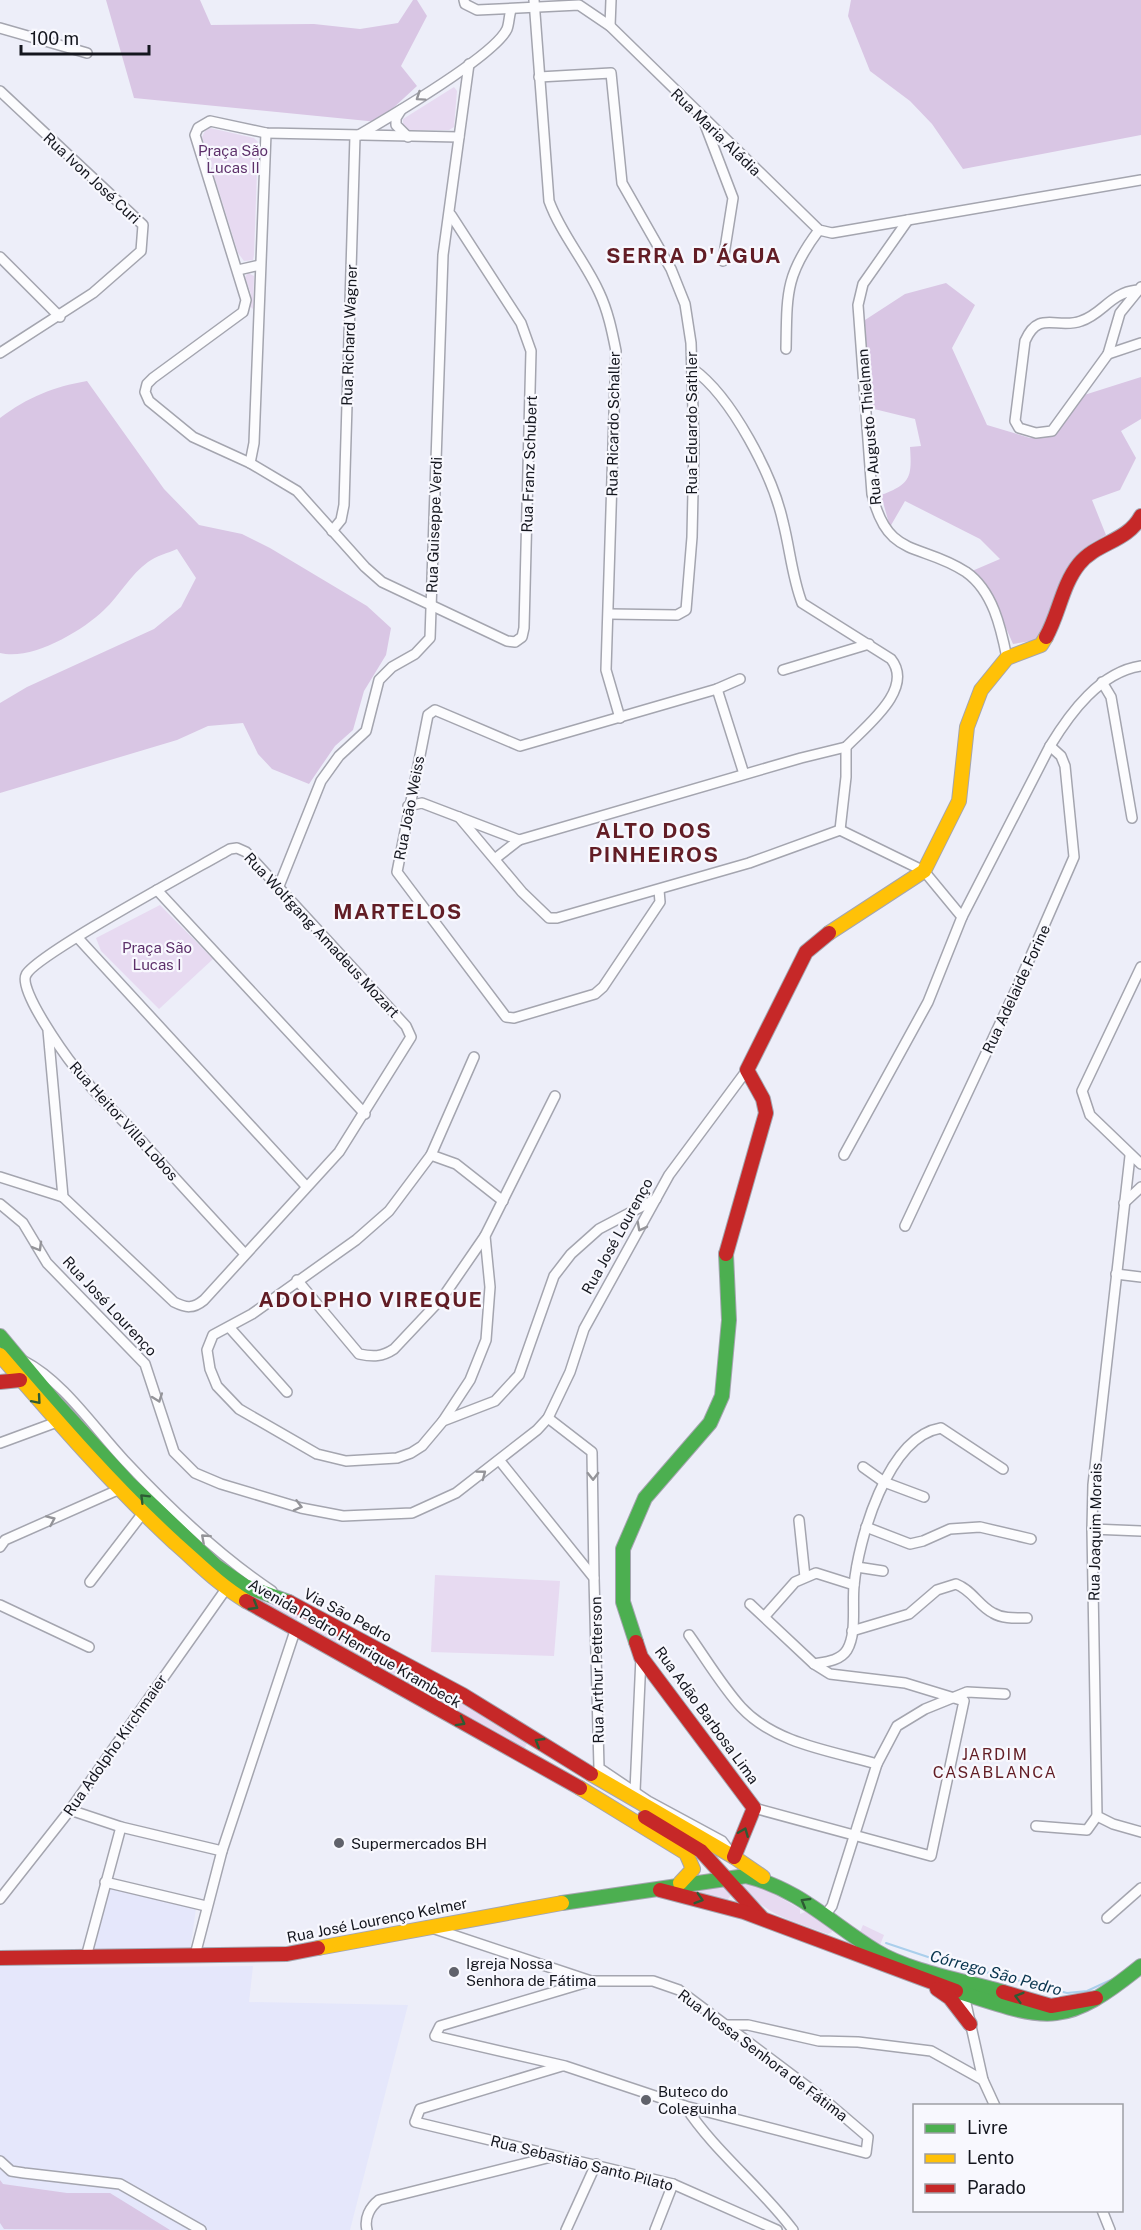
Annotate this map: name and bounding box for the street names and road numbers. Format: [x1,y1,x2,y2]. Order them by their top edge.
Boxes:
street label: Rua Maria Aládia [668,85,764,179]
street label: Rua Ivon José Curi [40,129,144,227]
street label: Rua Richard Wagner [338,264,360,406]
street label: Rua Augusto Thielman [854,348,884,506]
street label: Rua Ricardo Schaller [603,351,623,497]
street label: Rua Eduardo Sathler [683,351,700,495]
street label: Rua Franz Schubert [518,395,540,533]
street label: Rua Guiseppe Verdi [423,457,445,593]
street label: Rua João Weiss [391,754,427,862]
street label: Rua Wolfgang Amadeus Mozart [241,849,403,1021]
street label: Rua Adelaide Forine [979,922,1053,1056]
street label: Rua Heitor Villa Lobos [66,1058,182,1184]
street label: Rua José Lourenço [578,1175,656,1297]
street label: Rua José Lourenço [60,1253,160,1359]
street label: Rua Joaquim Morais [1085,1463,1105,1601]
street label: Avenida Pedro Henrique Krambeck [246,1575,464,1711]
street label: Via São Pedro [301,1585,395,1645]
street label: Rua Arthur Petterson [587,1596,607,1744]
street label: Rua Adão Barbosa Lima [652,1643,762,1787]
street label: Rua Adolpho Kirchmaier [60,1671,170,1819]
street label: Rua José Lourenço Kelmer [285,1894,469,1946]
street label: Rua Nossa Senhora de Fátima [675,1986,851,2124]
street label: Rua Sebastião Santo Pilato [489,2132,675,2194]

